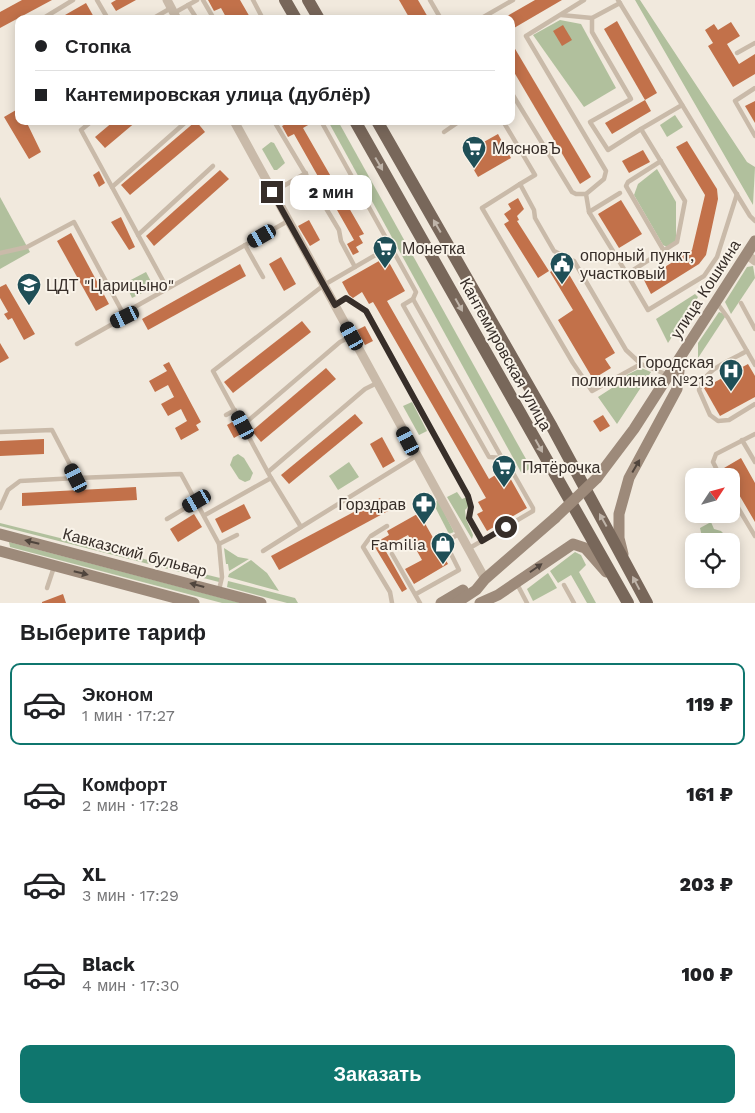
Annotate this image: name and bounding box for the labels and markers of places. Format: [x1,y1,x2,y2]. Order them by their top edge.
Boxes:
supermarket icon: МясновЪ [461,135,487,169]
place label: МясновЪ [492,139,561,158]
supermarket icon: Монетка [372,235,398,269]
place label: Монетка [402,239,465,258]
place label: опорный пункт, участковый [580,246,694,283]
public building icon: опорный пункт, участковый [549,251,575,285]
school or university icon: ЦДТ "Царицыно" [16,272,42,306]
place label: ЦДТ "Царицыно" [46,276,174,295]
place label: Городская поликлиника №213 [571,353,714,390]
hospital icon: Городская поликлиника №213 [718,358,744,392]
supermarket icon: Пятёрочка [491,454,517,488]
place label: Пятёрочка [522,458,601,477]
pharmacy icon: Горздрав [411,491,437,525]
place label: Горздрав [338,495,406,514]
shop icon: Familia [430,531,456,565]
place label: Familia [370,535,426,554]

